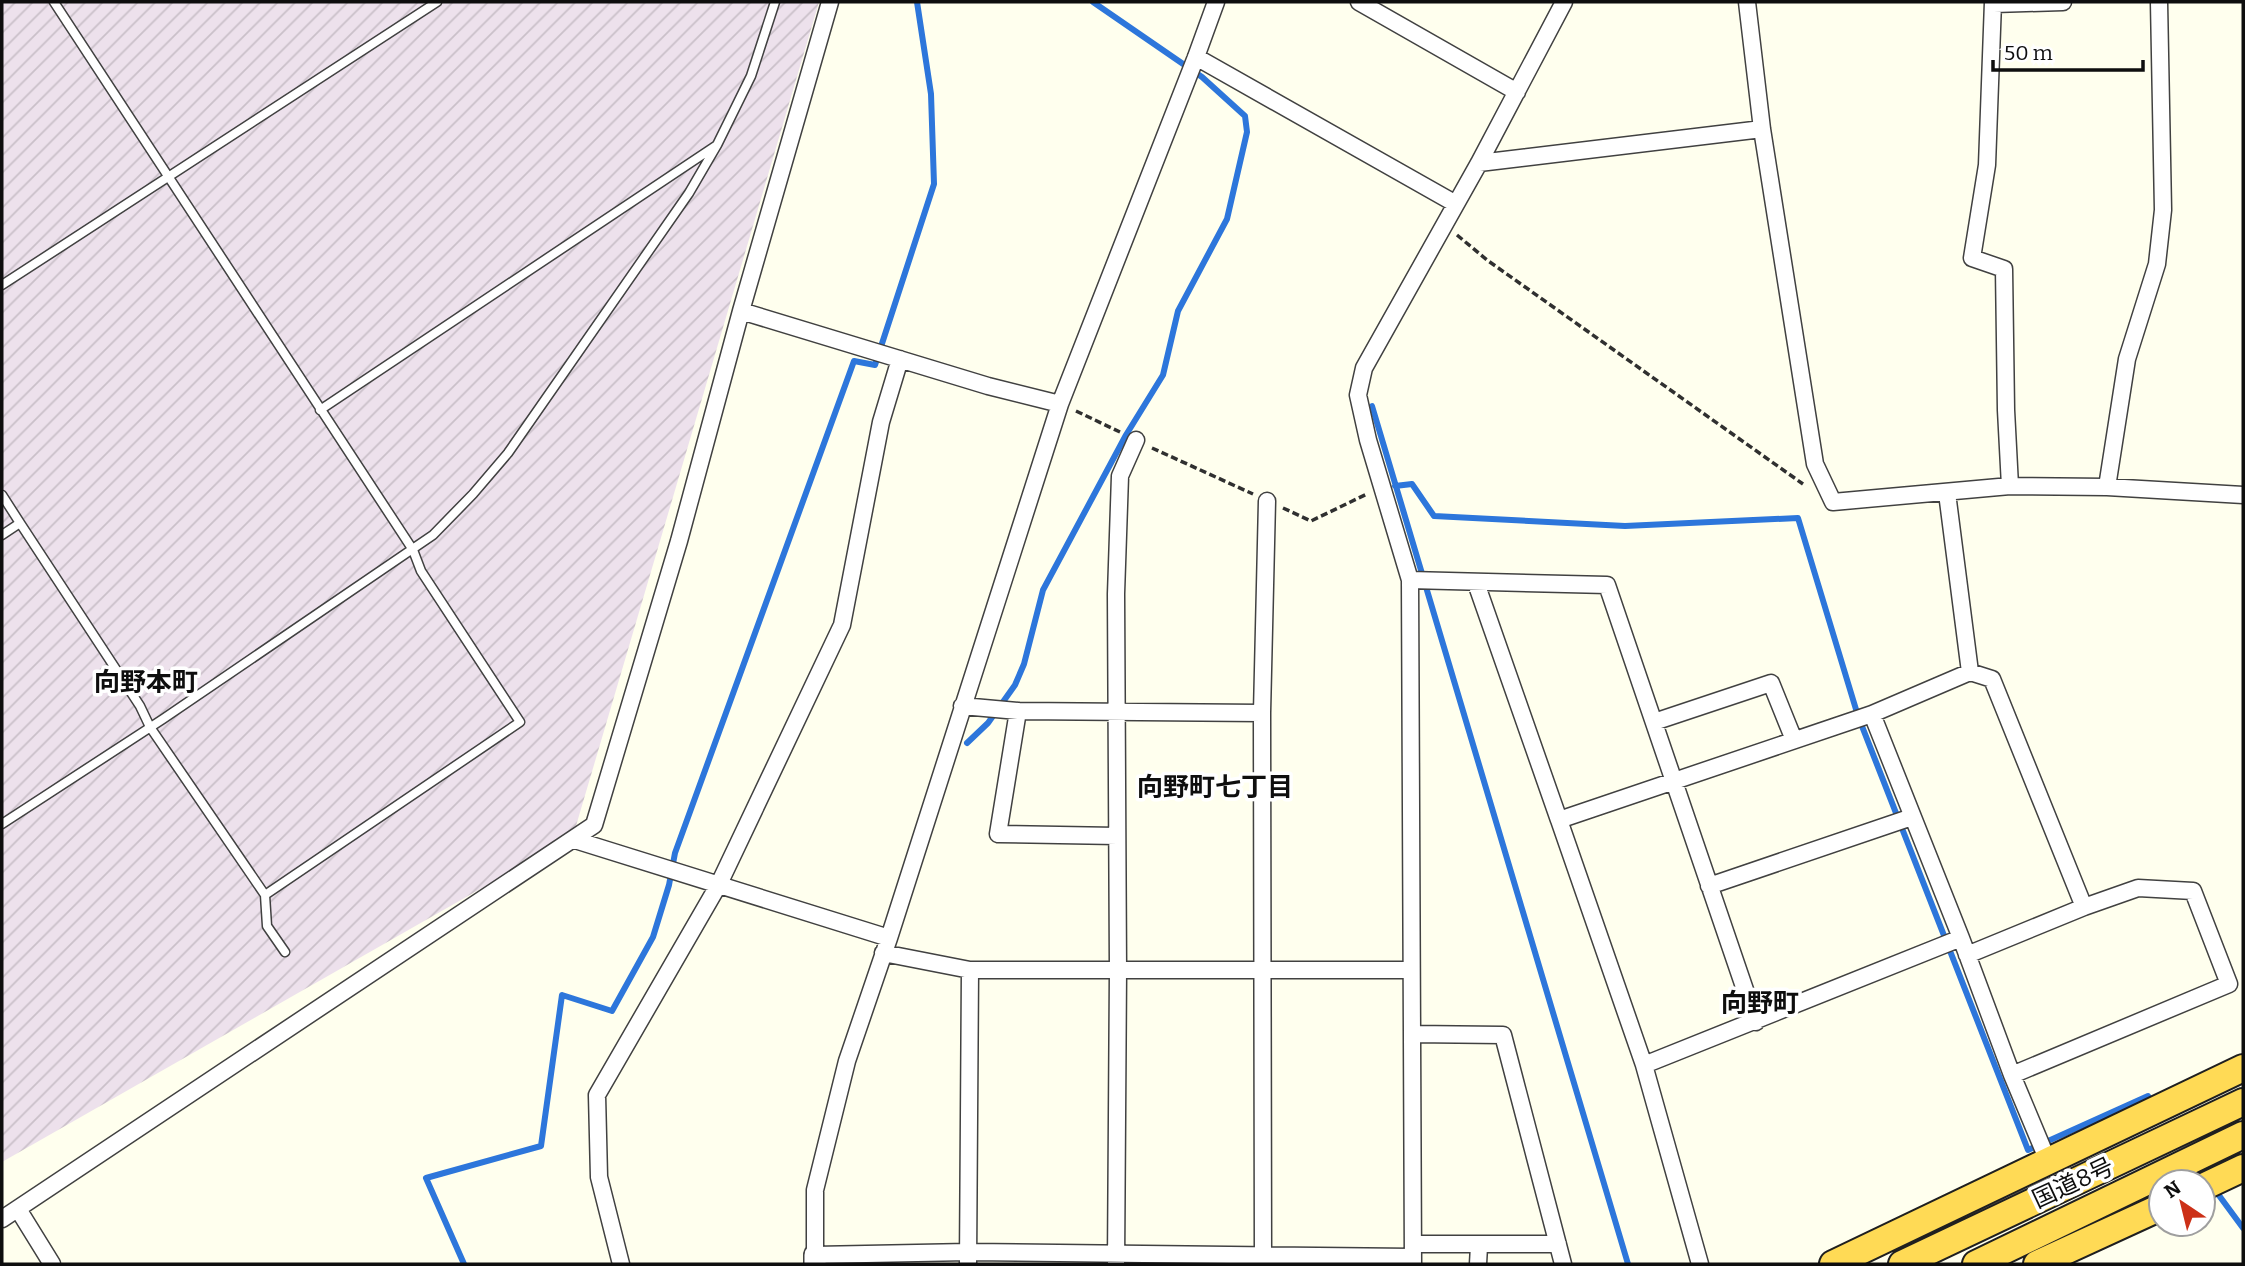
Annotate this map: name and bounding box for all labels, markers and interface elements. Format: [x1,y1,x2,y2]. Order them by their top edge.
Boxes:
scale bar [1993,28,2144,72]
text: 50 m [2004,40,2053,66]
district label: 向野本町 [94,667,198,698]
district label: 向野町七丁目 [1137,772,1293,803]
district label: 向野町 [1721,988,1799,1019]
street label: 国道8号 [2028,1152,2118,1214]
north arrow [2147,1168,2217,1238]
text: N [2160,1176,2185,1203]

